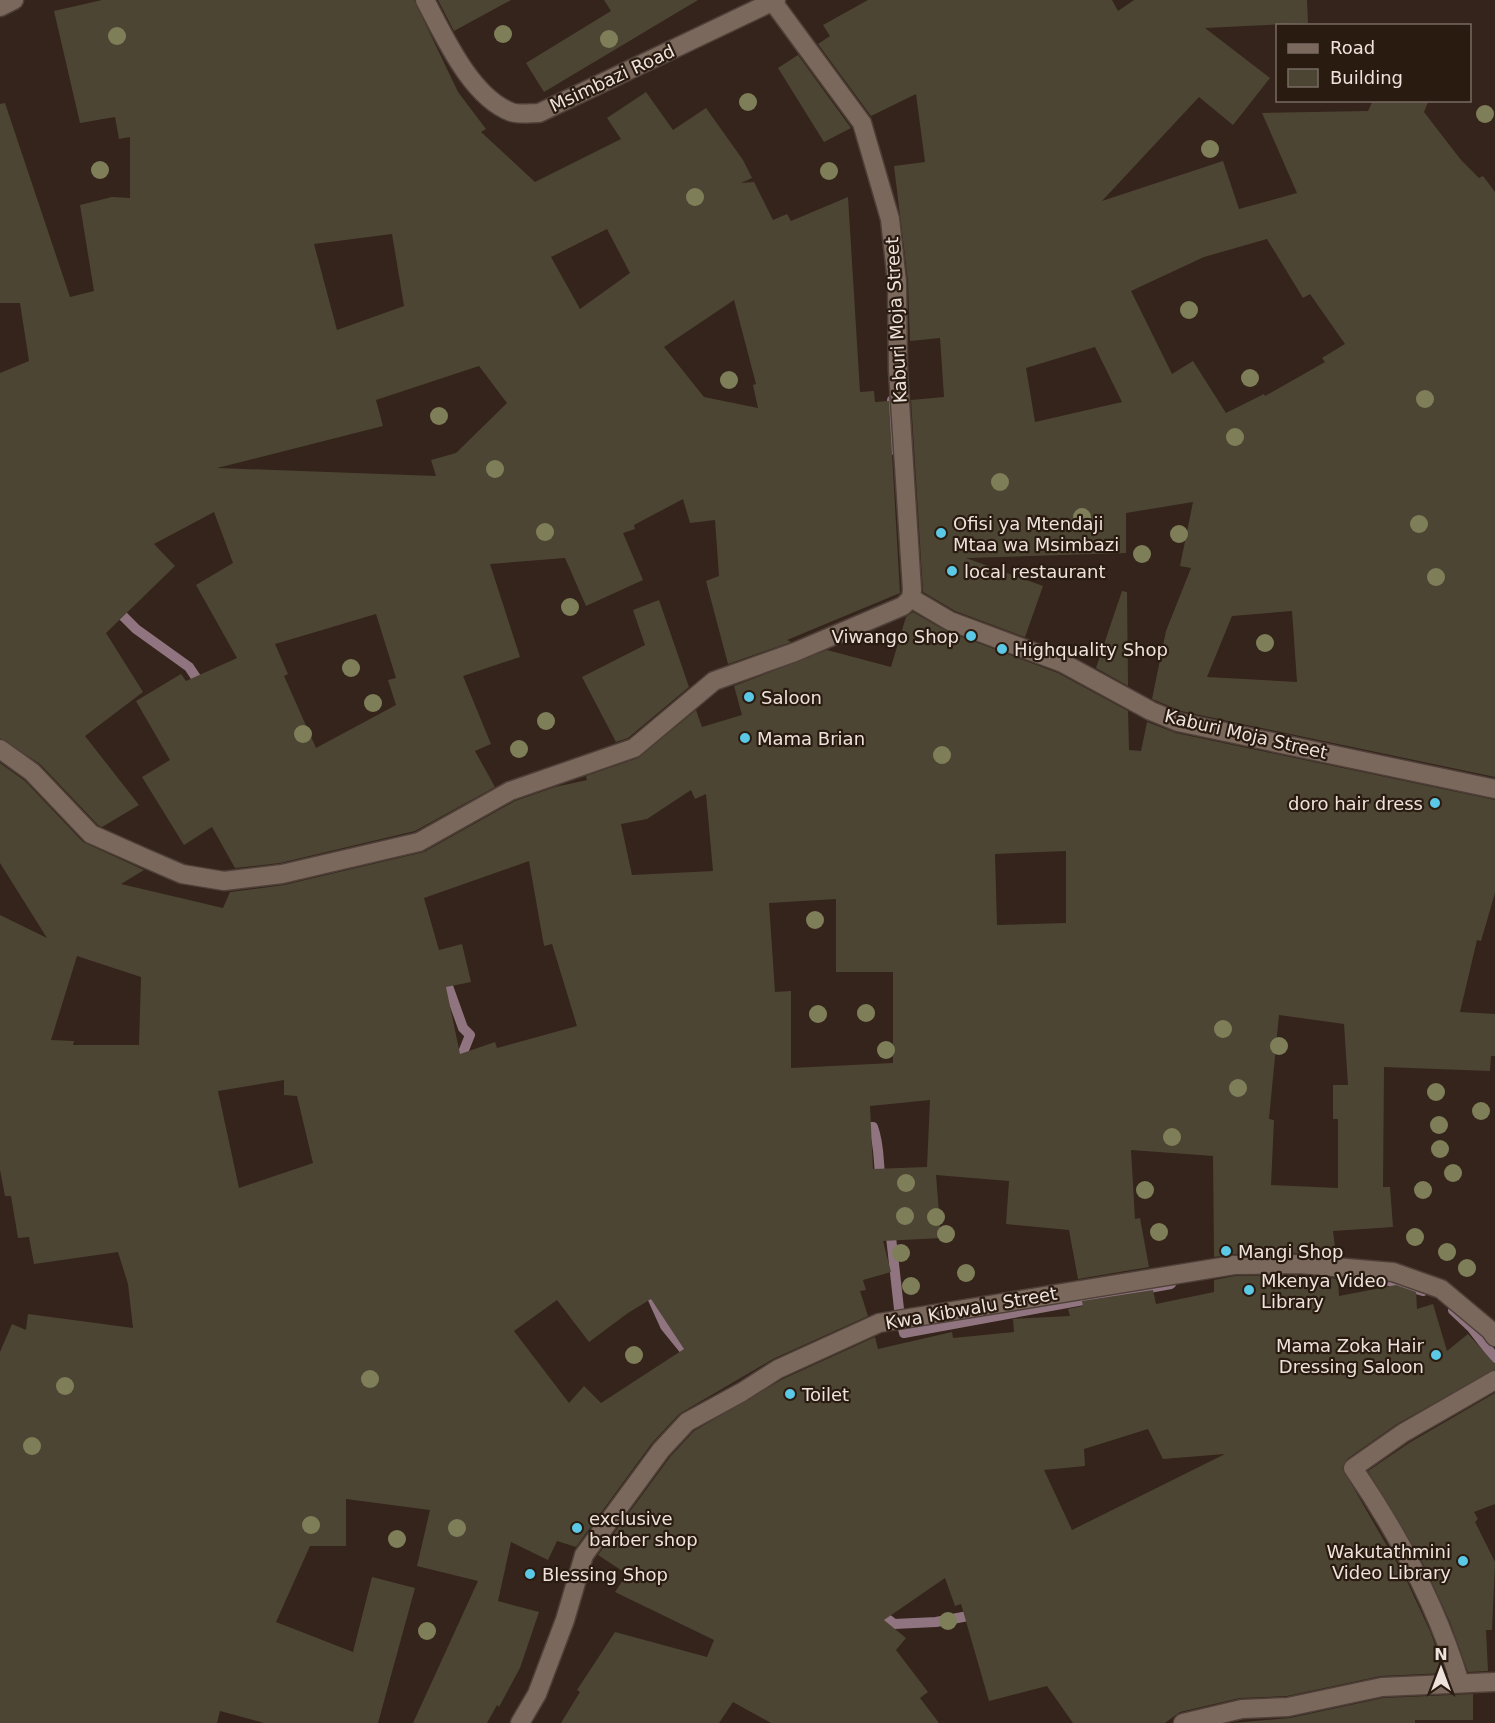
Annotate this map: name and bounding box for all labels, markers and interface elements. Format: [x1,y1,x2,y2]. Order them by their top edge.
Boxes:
legend [1276,24,1471,102]
text: Road [1330,37,1375,58]
street label: Msimbazi Road [546,40,678,116]
text: Building [1330,67,1403,88]
street label: Kaburi Moja Street [881,236,911,404]
place label: Ofisi ya Mtendaji Mtaa wa Msimbazi [953,513,1119,555]
marker: Ofisi ya Mtendaji Mtaa wa Msimbazi [934,526,948,540]
place label: local restaurant [964,561,1106,582]
marker: local restaurant [945,564,959,578]
place label: Viwango Shop [831,626,959,647]
marker: Viwango Shop [964,629,978,643]
place label: Highquality Shop [1014,639,1168,660]
marker: Highquality Shop [995,642,1009,656]
place label: Saloon [761,687,822,708]
marker: Saloon [742,690,756,704]
street label: Kaburi Moja Street [1163,705,1329,763]
place label: Mama Brian [757,728,865,749]
marker: Mama Brian [738,731,752,745]
place label: doro hair dress [1288,793,1423,814]
marker: doro hair dress [1428,796,1442,810]
place label: Mangi Shop [1238,1241,1343,1262]
marker: Mangi Shop [1219,1244,1233,1258]
place label: Mkenya Video Library [1261,1270,1387,1312]
street label: Kwa Kibwalu Street [883,1283,1059,1333]
marker: Mkenya Video Library [1242,1283,1256,1297]
place label: Mama Zoka Hair Dressing Saloon [1276,1335,1425,1377]
marker: Mama Zoka Hair Dressing Saloon [1429,1348,1443,1362]
place label: Toilet [801,1384,849,1405]
marker: Toilet [783,1387,797,1401]
place label: exclusive barber shop [589,1508,698,1550]
marker: exclusive barber shop [570,1521,584,1535]
place label: Wakutathmini Video Library [1327,1541,1451,1583]
marker: Wakutathmini Video Library [1456,1554,1470,1568]
place label: Blessing Shop [542,1564,668,1585]
marker: Blessing Shop [523,1567,537,1581]
north arrow [1411,1639,1471,1699]
text: N [1434,1645,1448,1664]

